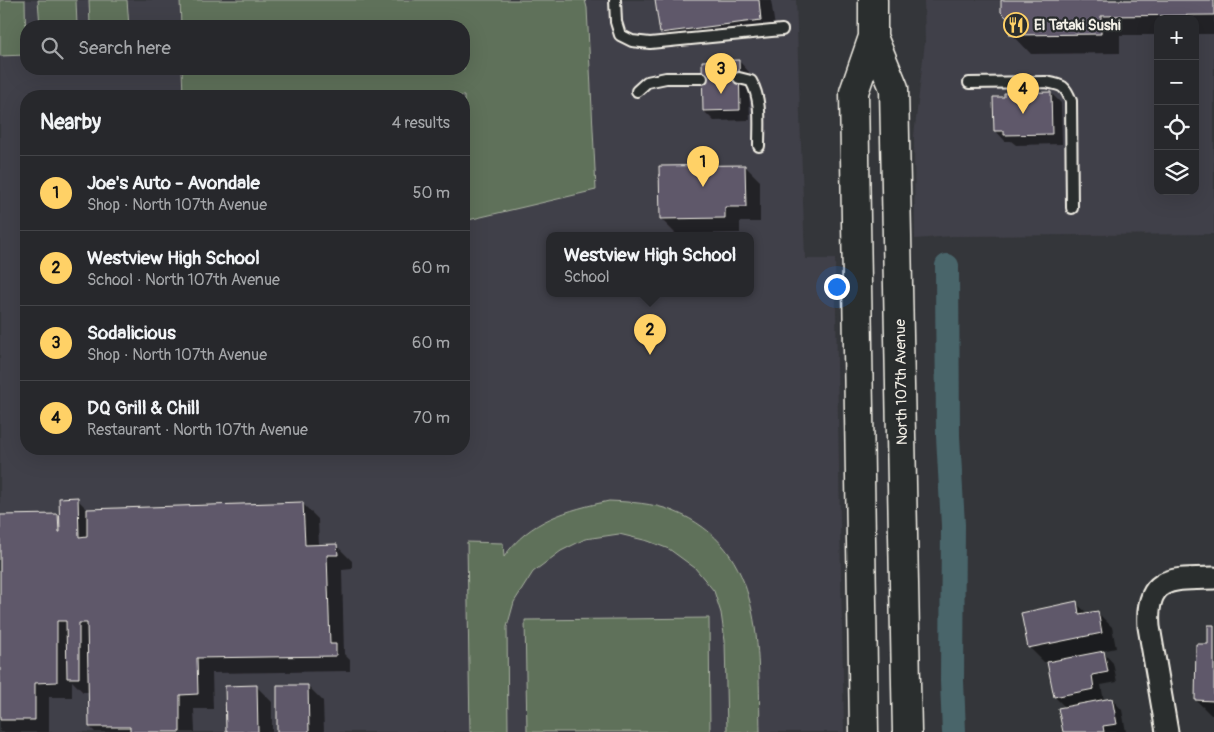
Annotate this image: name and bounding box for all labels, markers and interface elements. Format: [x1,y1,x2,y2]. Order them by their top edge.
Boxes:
restaurant icon: El Tataki Sushi [1003,12,1029,38]
map controls [1154,15,1199,195]
button: + [1154,15,1199,60]
place label: El Tataki Sushi [1034,16,1121,35]
search box [20,20,470,75]
icon: search [38,34,66,62]
text: Search here [78,36,171,60]
pin: 3 [705,53,737,94]
button: − [1154,60,1199,105]
pin: 4 [1007,73,1039,114]
button: locate [1154,105,1199,150]
text: Nearby [40,109,101,136]
text: 4 results [392,113,450,133]
pin: 1 [687,146,719,187]
button: layers [1154,150,1199,195]
text: Joe's Auto - Avondale [87,171,260,195]
text: 1 [53,183,59,203]
text: 50 m [413,183,450,203]
text: Shop · North 107th Avenue [87,195,267,215]
popup [546,232,754,297]
text: Westview High School [564,243,736,267]
text: Westview High School [87,246,260,270]
text: 2 [52,258,60,278]
text: 60 m [412,258,450,278]
text: School [564,267,610,287]
text: School · North 107th Avenue [87,270,280,290]
your location [824,274,850,300]
pin: 2 [634,314,666,355]
street label: North 107th Avenue [891,318,912,445]
text: Sodalicious [87,321,176,345]
text: 3 [52,333,60,353]
text: 60 m [412,333,450,353]
text: Shop · North 107th Avenue [87,345,267,365]
text: DQ Grill & Chill [87,396,200,420]
text: 4 [51,408,61,428]
text: 70 m [413,408,450,428]
text: Restaurant · North 107th Avenue [87,420,308,440]

